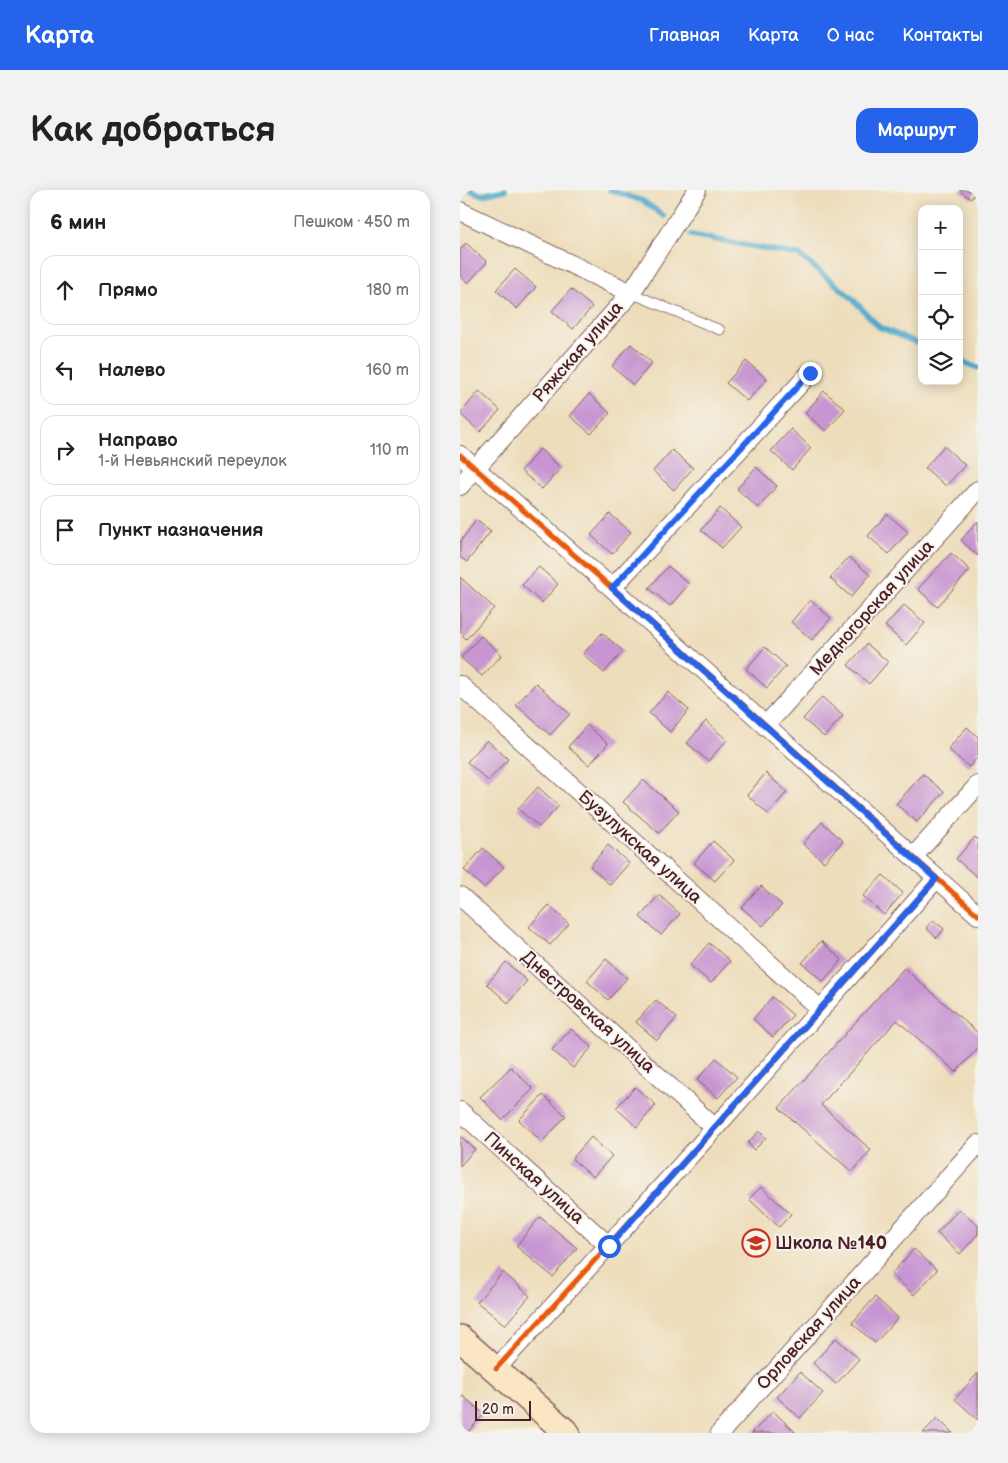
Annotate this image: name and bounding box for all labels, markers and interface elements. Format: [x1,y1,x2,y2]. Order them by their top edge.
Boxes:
text: Карта [25,21,94,50]
text: Главная [649,25,720,46]
text: Карта [748,25,799,46]
text: О нас [827,25,874,46]
text: Контакты [902,25,983,46]
button: Маршрут [856,108,978,153]
text: Как добраться [30,109,276,152]
map controls [918,205,963,385]
button: + [918,205,963,250]
text: 6 мин [50,210,106,235]
text: Пешком · 450 m [293,213,410,232]
button: − [918,250,963,295]
icon: ahead [51,276,79,304]
text: Прямо [98,279,158,302]
text: 180 m [367,281,409,300]
button: locate [918,295,963,340]
street label: Ряжская улица [528,297,628,407]
button: layers [918,340,963,385]
icon: left [51,356,79,384]
text: Налево [98,359,165,382]
text: 160 m [366,361,409,380]
route end [799,362,822,385]
text: Направо [98,429,178,452]
icon: right [51,436,79,464]
text: 110 m [370,441,409,460]
text: 1-й Невьянский переулок [98,452,287,471]
icon: arrive [51,516,79,544]
text: Пункт назначения [98,519,263,542]
street label: Медногорская улица [806,536,939,680]
street label: Бузулукская улица [574,786,706,908]
street label: Днестровская улица [517,946,659,1078]
street label: Пинская улица [480,1128,589,1229]
school or university icon: Школа №140 [741,1228,771,1258]
place label: Школа №140 [775,1233,887,1254]
route start [598,1235,621,1258]
street label: Орловская улица [753,1272,866,1394]
scale bar [475,1398,531,1421]
text: 20 m [482,1401,514,1418]

